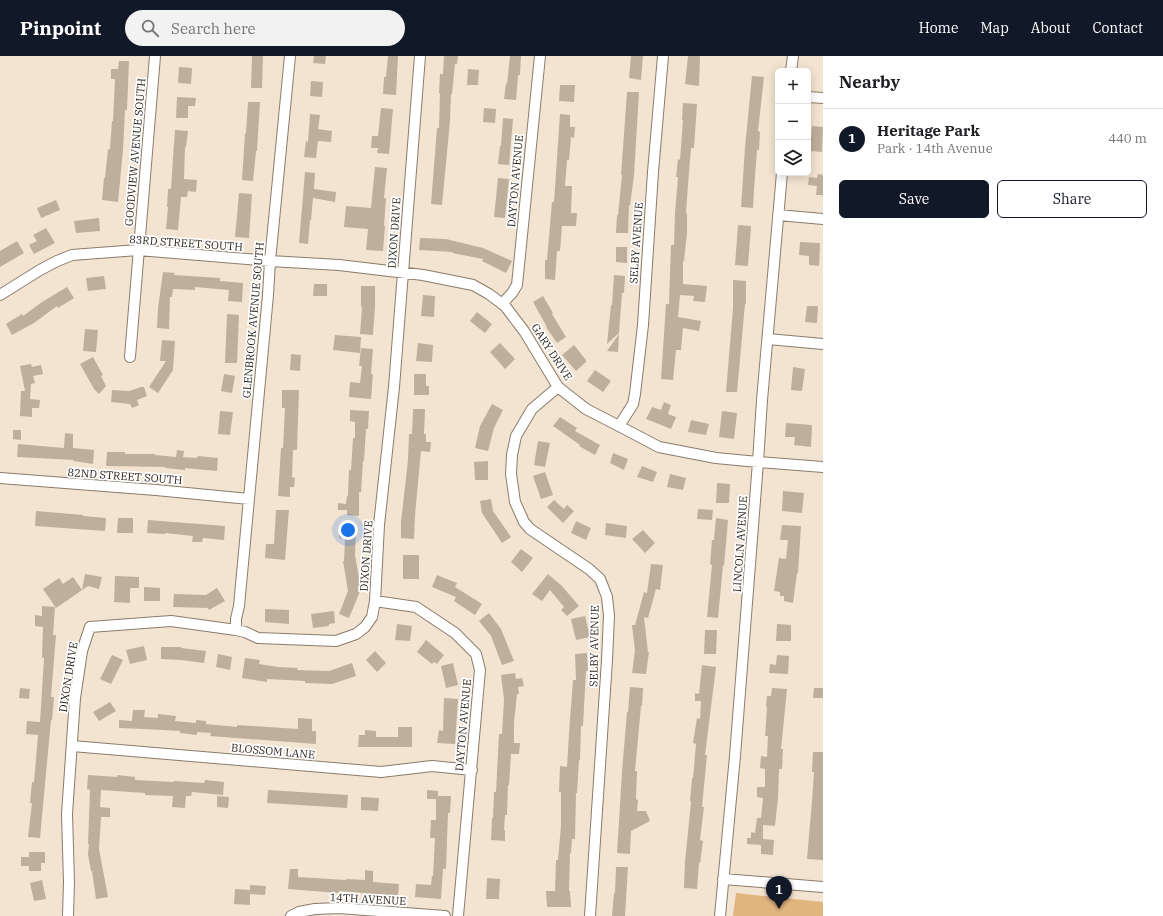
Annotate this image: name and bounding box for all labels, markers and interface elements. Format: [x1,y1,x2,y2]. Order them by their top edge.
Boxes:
search box [125,10,405,46]
text: Pinpoint [20,16,101,40]
icon: search [139,17,161,39]
text: Search here [171,19,256,38]
text: Home [919,19,958,37]
text: Map [980,19,1009,37]
text: About [1031,19,1070,37]
text: Contact [1092,19,1143,37]
map controls [775,68,811,176]
button: + [775,68,811,104]
text: Nearby [839,71,900,93]
street label: GOODVIEW AVENUE SOUTH [122,77,148,227]
button: − [775,104,811,140]
text: Heritage Park [877,121,980,140]
text: 1 [848,130,856,147]
text: 440 m [1108,130,1147,147]
street label: DAYTON AVENUE [504,134,526,228]
button: layers [775,140,811,176]
text: Park · 14th Avenue [877,140,993,157]
button: Save [839,180,989,218]
button: Share [997,180,1147,218]
street label: DIXON DRIVE [385,197,403,269]
street label: SELBY AVENUE [626,202,646,284]
street label: 83RD STREET SOUTH [129,232,244,254]
street label: GLENBROOK AVENUE SOUTH [239,241,267,399]
street label: GARY DRIVE [528,321,576,383]
street label: 82ND STREET SOUTH [67,465,183,487]
street label: LINCOLN AVENUE [730,495,750,593]
your location [338,520,358,540]
street label: DIXON DRIVE [357,520,375,592]
street label: SELBY AVENUE [586,605,602,687]
street label: DIXON DRIVE [56,641,80,713]
street label: DAYTON AVENUE [452,678,474,772]
street label: BLOSSOM LANE [230,740,316,762]
pin: 1 [766,876,792,909]
street label: 14TH AVENUE [329,890,407,908]

